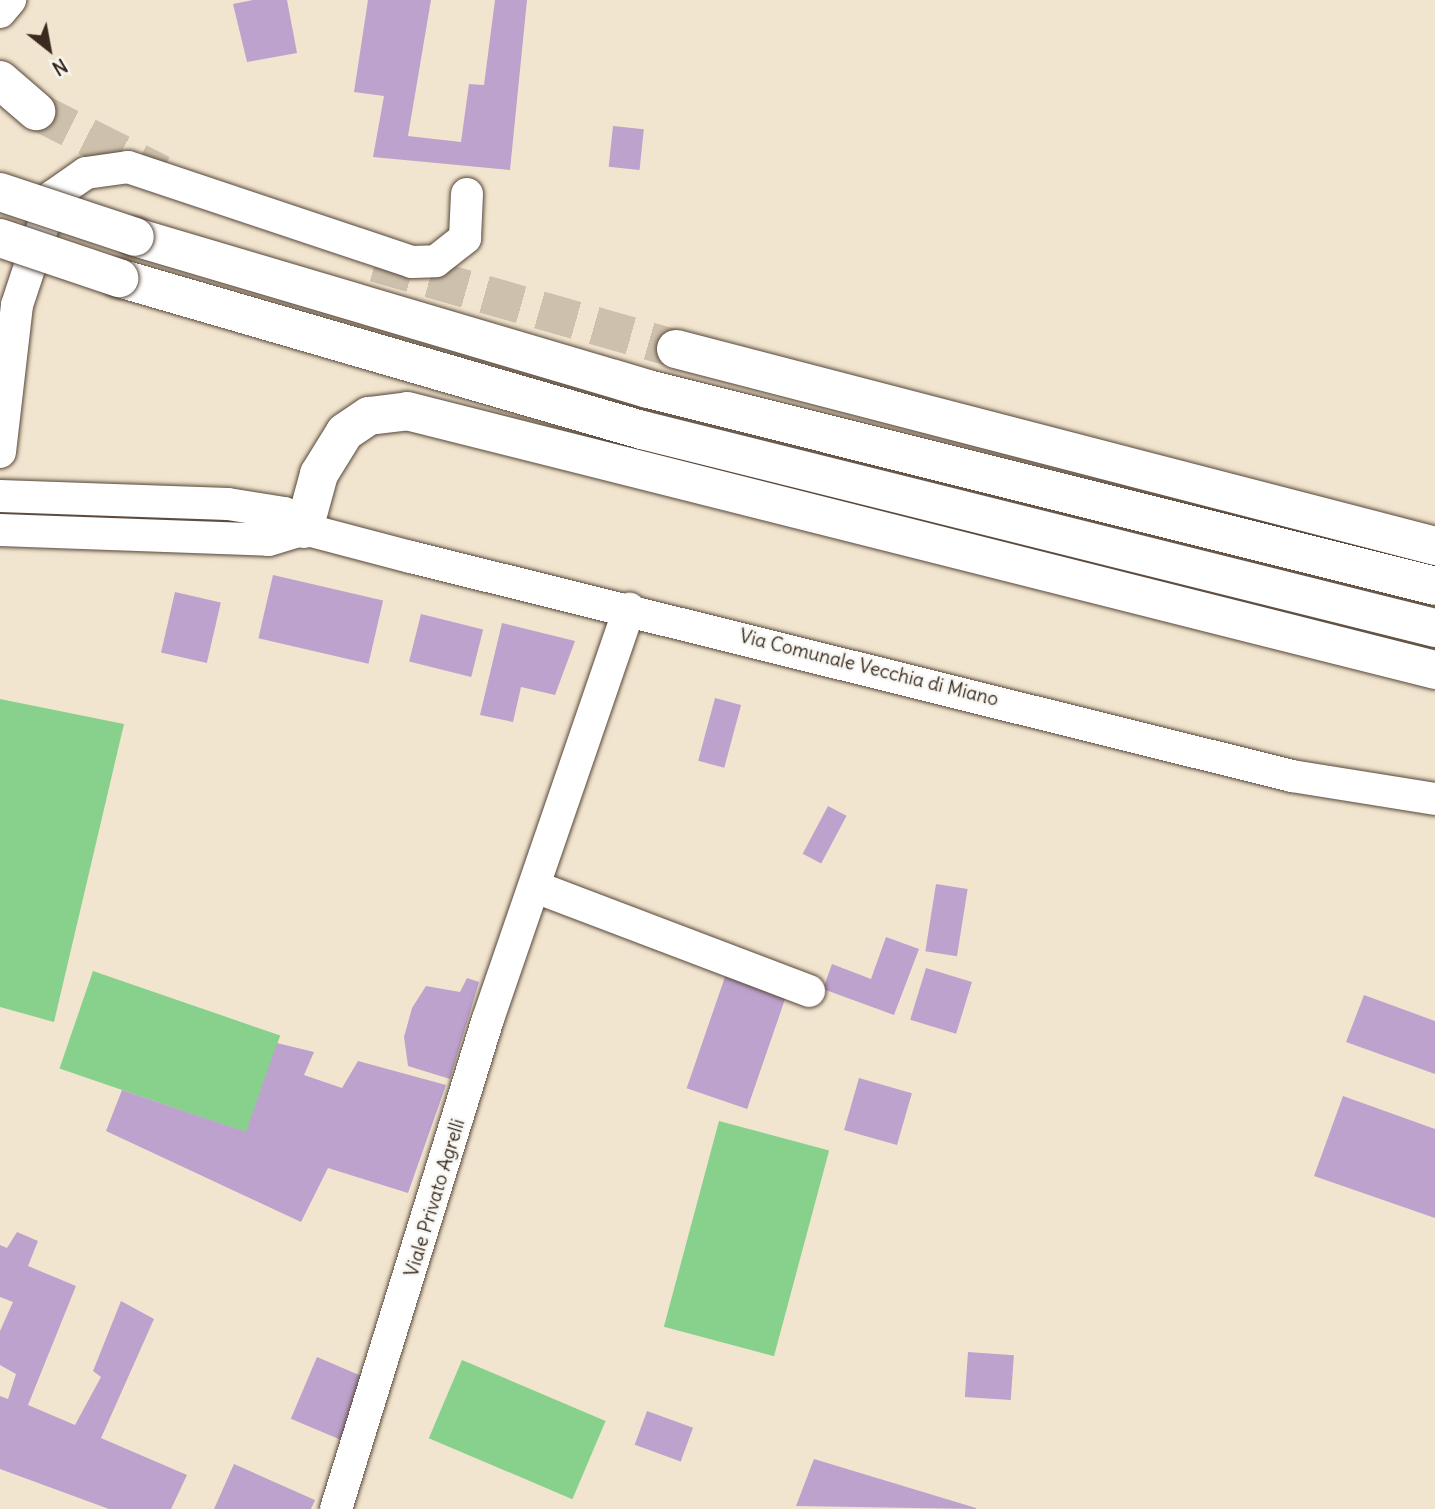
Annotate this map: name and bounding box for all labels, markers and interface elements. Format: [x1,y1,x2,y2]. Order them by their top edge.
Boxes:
north arrow [14,14,84,84]
text: N [48,53,72,81]
street label: Via Comunale Vecchia di Miano [737,625,1001,711]
street label: Viale Privato Agrelli [400,1116,470,1280]

